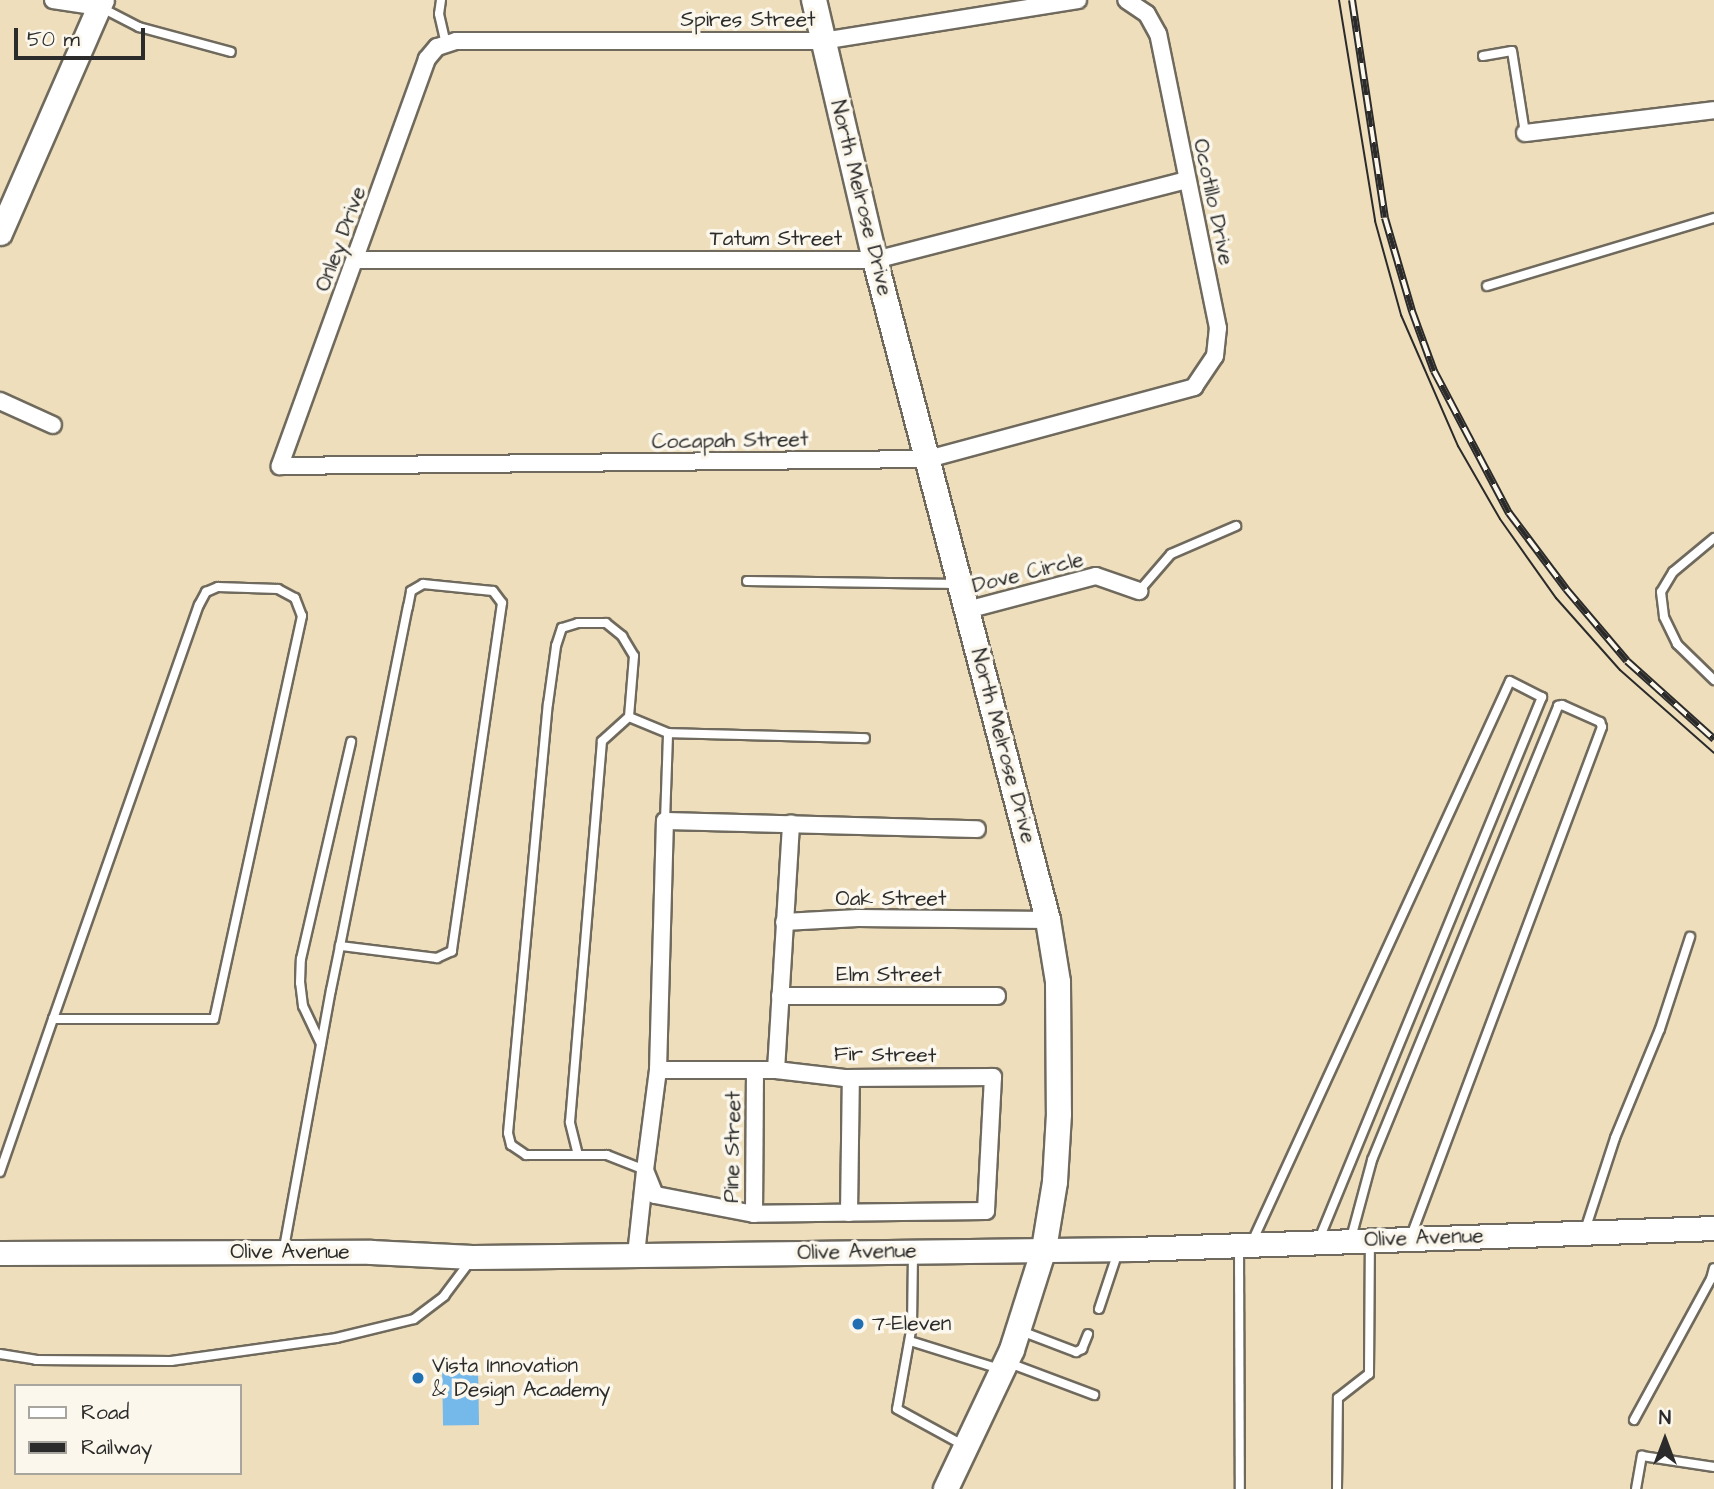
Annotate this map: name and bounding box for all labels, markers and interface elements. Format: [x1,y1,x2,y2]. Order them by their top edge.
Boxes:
street label: Spires Street [680,7,816,33]
scale bar [18,14,149,58]
text: 50 m [27,25,80,54]
street label: North Melrose Drive [825,98,897,298]
street label: Ocotillo Drive [1187,137,1239,267]
street label: Onley Drive [310,183,372,295]
street label: Tatum Street [710,226,842,252]
street label: Cocapah Street [651,427,809,455]
street label: Dove Circle [970,547,1086,599]
street label: North Melrose Drive [965,646,1041,846]
street label: Oak Street [836,886,946,912]
street label: Elm Street [836,962,942,988]
street label: Fir Street [834,1042,936,1068]
street label: Pine Street [719,1091,747,1203]
street label: Olive Avenue [1364,1223,1484,1253]
street label: Olive Avenue [797,1238,917,1266]
street label: Olive Avenue [230,1239,350,1265]
place label: 7-Eleven [872,1311,951,1337]
marker: 7-Eleven [850,1316,866,1332]
place label: Vista Innovation & Design Academy [432,1353,610,1403]
marker: Vista Innovation & Design Academy [410,1370,426,1386]
legend [14,1384,242,1475]
text: Road [81,1398,129,1427]
north arrow [1630,1405,1700,1475]
text: N [1659,1405,1671,1432]
text: Railway [81,1433,152,1462]

